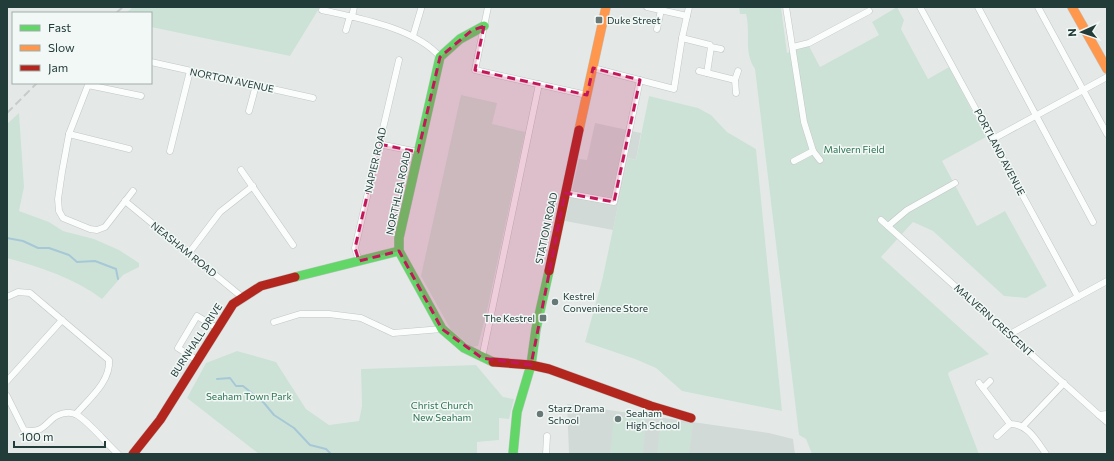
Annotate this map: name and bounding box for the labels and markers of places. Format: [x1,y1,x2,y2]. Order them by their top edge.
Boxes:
place label: Duke Street [607,14,661,26]
marker: Duke Street [594,15,604,25]
place label: Kestrel Convenience Store [563,290,648,314]
marker: Kestrel Convenience Store [550,297,560,307]
place label: The Kestrel [484,312,535,324]
marker: The Kestrel [538,313,548,323]
place label: Starz Drama School [548,402,604,426]
place label: Seaham High School [626,407,680,431]
marker: Starz Drama School [535,409,545,419]
marker: Seaham High School [613,414,623,424]

